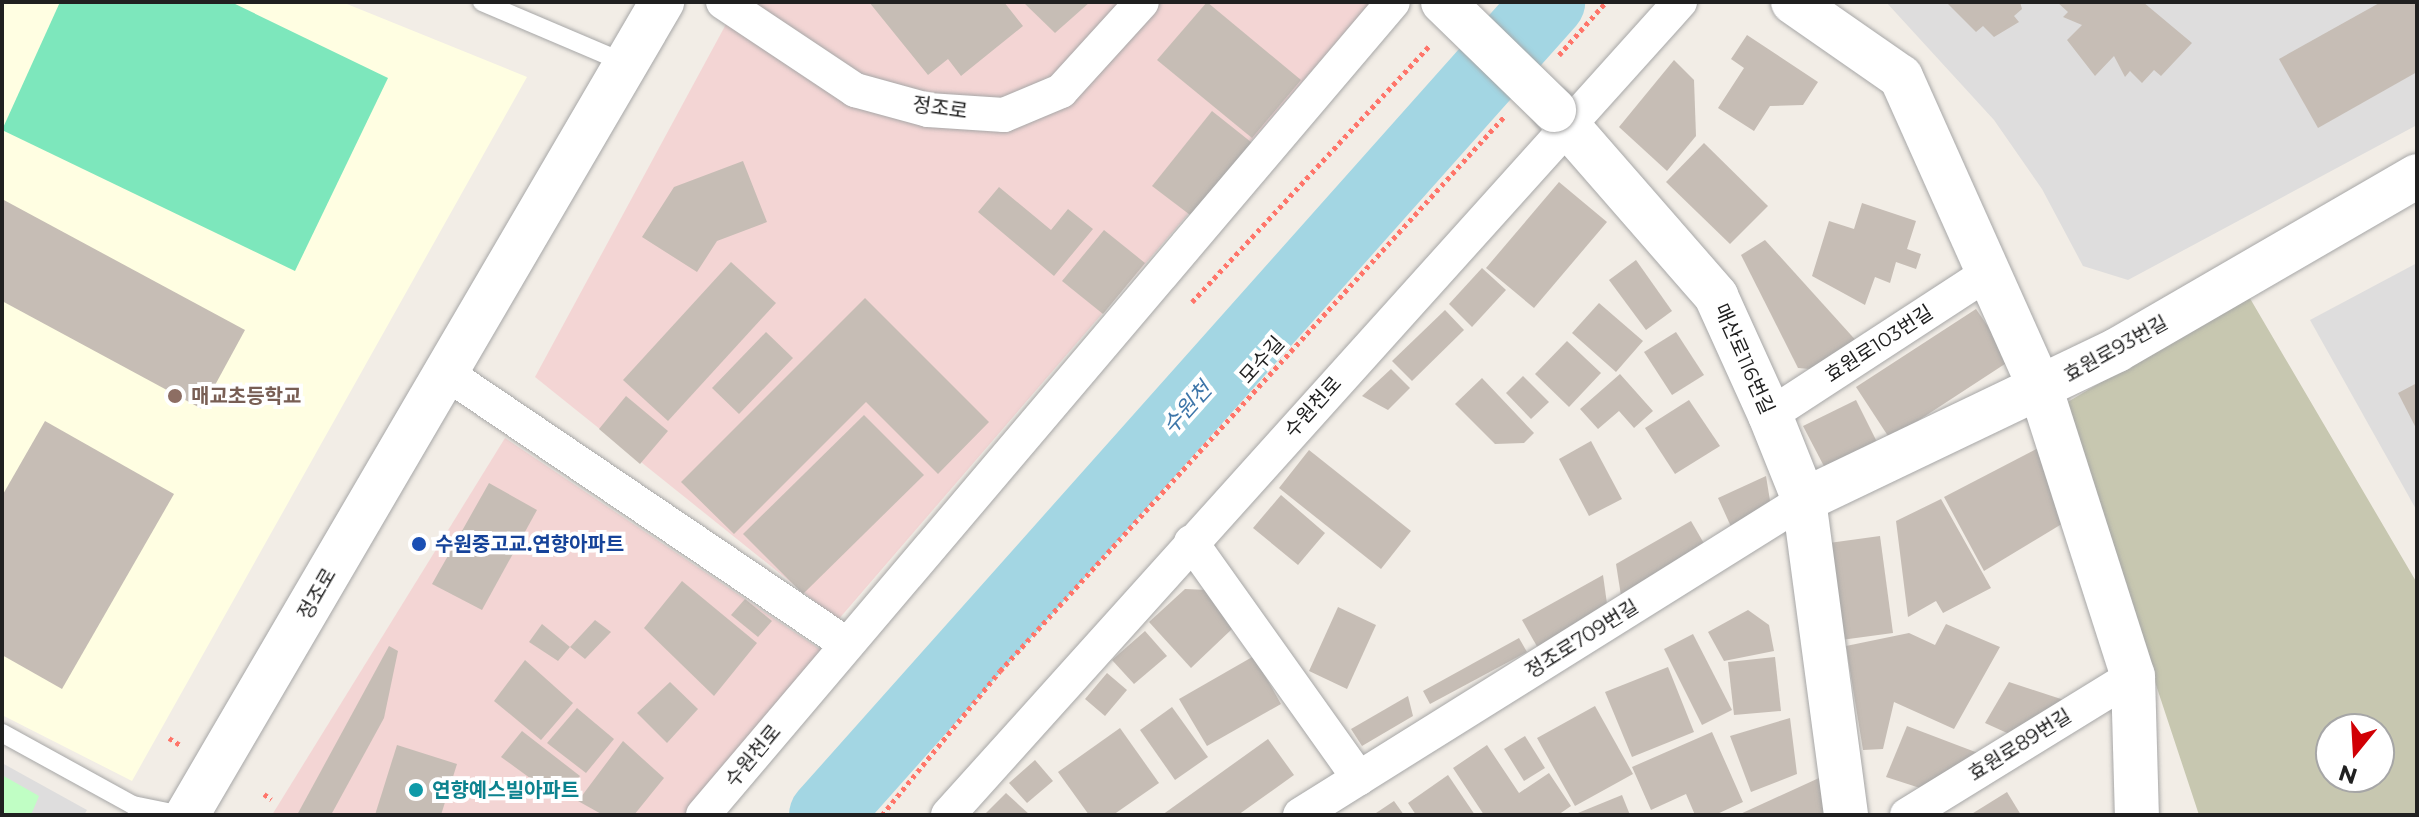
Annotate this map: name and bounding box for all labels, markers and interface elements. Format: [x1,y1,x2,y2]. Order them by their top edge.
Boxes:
street label: 정조로 [911,92,969,124]
street label: 매산로116번길 [1709,300,1779,418]
street label: 효원로103번길 [1821,300,1937,388]
street label: 효원로93번길 [2060,311,2172,387]
street label: 모수길 [1235,331,1289,389]
street label: 수원천로 [1279,372,1347,442]
water label: 수원천 [1157,377,1217,439]
place label: 매교초등학교 [191,384,301,408]
marker: 매교초등학교 [166,387,184,405]
place label: 수원중고교.연향아파트 [435,532,624,556]
marker: 수원중고교.연향아파트 [410,535,428,553]
street label: 정조로 [293,564,341,624]
street label: 정조로709번길 [1521,595,1643,683]
street label: 효원로89번길 [1964,704,2076,786]
north arrow [2315,713,2395,793]
street label: 수원천로 [720,720,786,792]
text: N [2335,759,2361,790]
place label: 연향예스빌아파트 [432,778,579,802]
marker: 연향예스빌아파트 [407,781,425,799]

